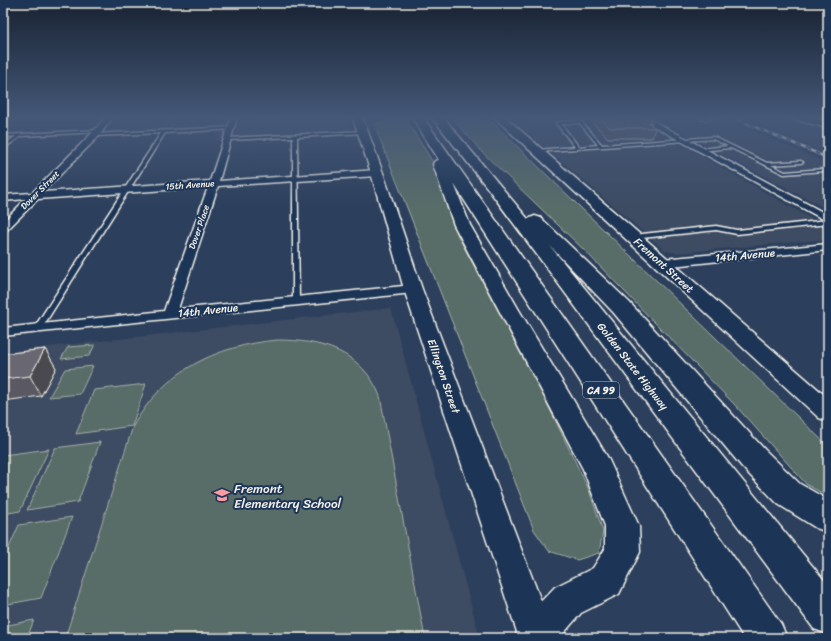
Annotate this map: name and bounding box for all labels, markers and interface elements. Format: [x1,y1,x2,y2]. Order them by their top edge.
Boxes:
street label: Dover Street [16,166,64,214]
street label: 15th Avenue [165,175,216,195]
street label: Dover Place [184,202,214,251]
street label: Fremont Street [629,233,698,298]
street label: 14th Avenue [714,243,777,268]
street label: 14th Avenue [177,298,240,323]
street label: Golden State Highway [592,318,673,415]
street label: Ellington Street [422,336,465,417]
road number: CA 99 [583,382,619,398]
place label: Fremont Elementary School [234,477,342,515]
school or university icon: Fremont Elementary School [213,486,231,504]

